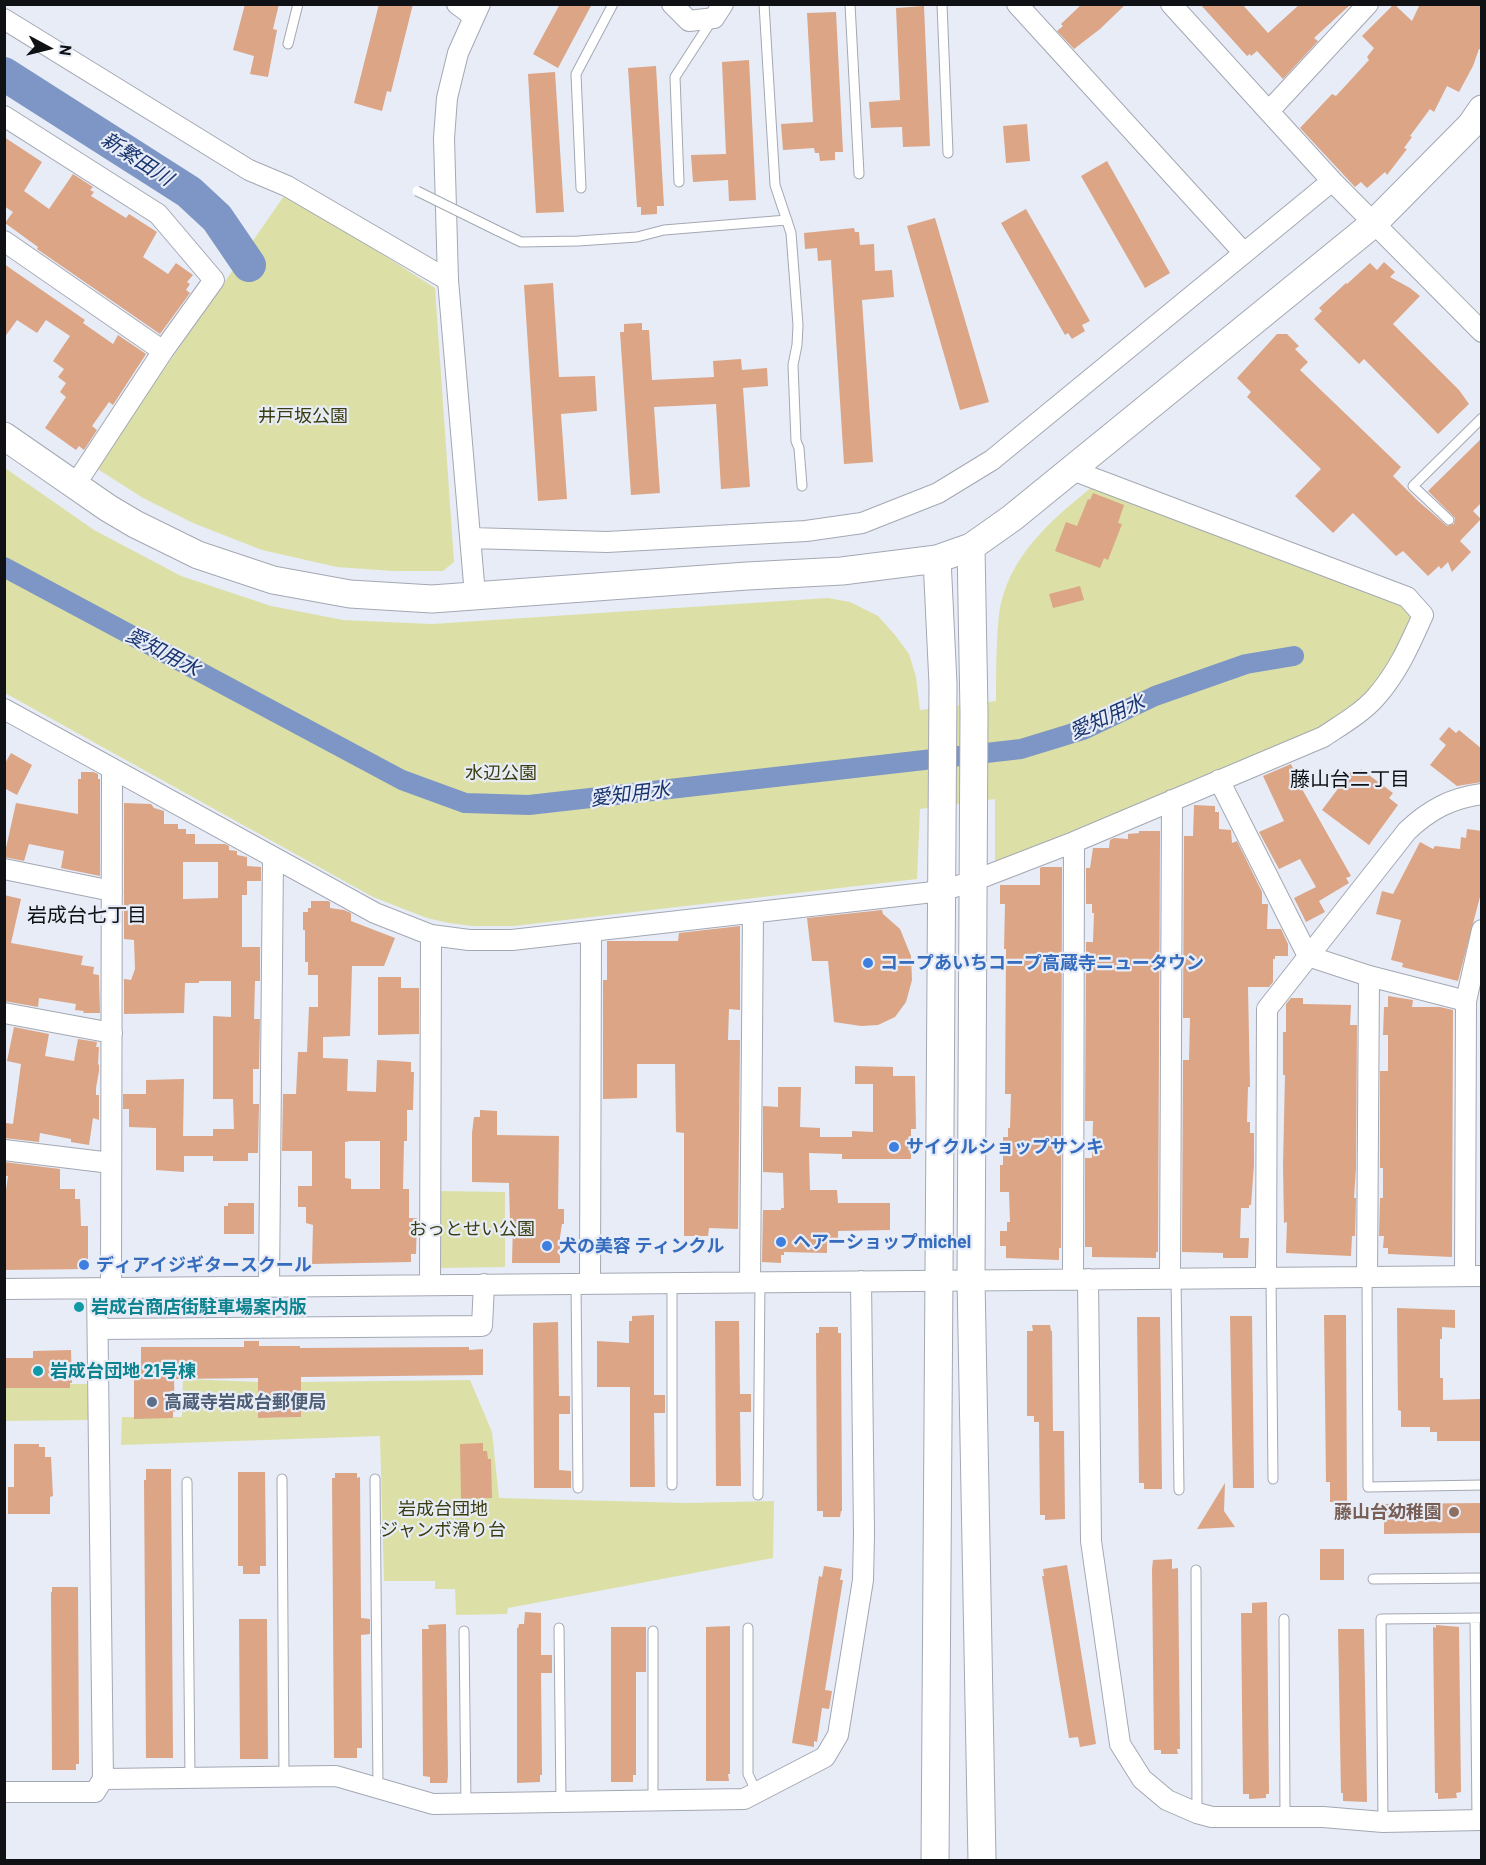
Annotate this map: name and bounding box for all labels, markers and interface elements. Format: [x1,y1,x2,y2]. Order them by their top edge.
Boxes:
north arrow [18,18,78,78]
text: N [56,44,76,57]
water label: 新繁田川 [97,127,177,191]
park label: 井戸坂公園 [258,405,348,427]
water label: 愛知用水 [122,623,204,681]
water label: 愛知用水 [1066,690,1148,744]
park label: 水辺公園 [465,762,537,784]
district label: 藤山台二丁目 [1290,767,1410,791]
water label: 愛知用水 [589,777,671,811]
district label: 岩成台七丁目 [27,903,147,927]
place label: コープあいちコープ高蔵寺ニュータウン [880,952,1204,974]
marker: コープあいちコープ高蔵寺ニュータウン [861,956,875,970]
place label: サイクルショップサンキ [906,1136,1104,1158]
marker: サイクルショップサンキ [887,1140,901,1154]
park label: おっとせい公園 [409,1218,535,1240]
place label: ヘアーショップmichel [793,1231,971,1253]
place label: 犬の美容 ティンクル [559,1235,725,1257]
marker: ヘアーショップmichel [774,1235,788,1249]
marker: 犬の美容 ティンクル [540,1239,554,1253]
place label: ディアイジギタースクール [96,1254,312,1276]
marker: ディアイジギタースクール [77,1258,91,1272]
place label: 岩成台商店街駐車場案内版 [91,1296,307,1318]
marker: 岩成台商店街駐車場案内版 [72,1300,86,1314]
place label: 岩成台団地 21号棟 [50,1360,196,1382]
marker: 岩成台団地 21号棟 [31,1364,45,1378]
place label: 高蔵寺岩成台郵便局 [164,1391,326,1413]
marker: 高蔵寺岩成台郵便局 [145,1395,159,1409]
park label: 岩成台団地 ジャンボ滑り台 [380,1498,506,1540]
place label: 藤山台幼稚園 [1334,1501,1442,1523]
marker: 藤山台幼稚園 [1447,1505,1461,1519]

